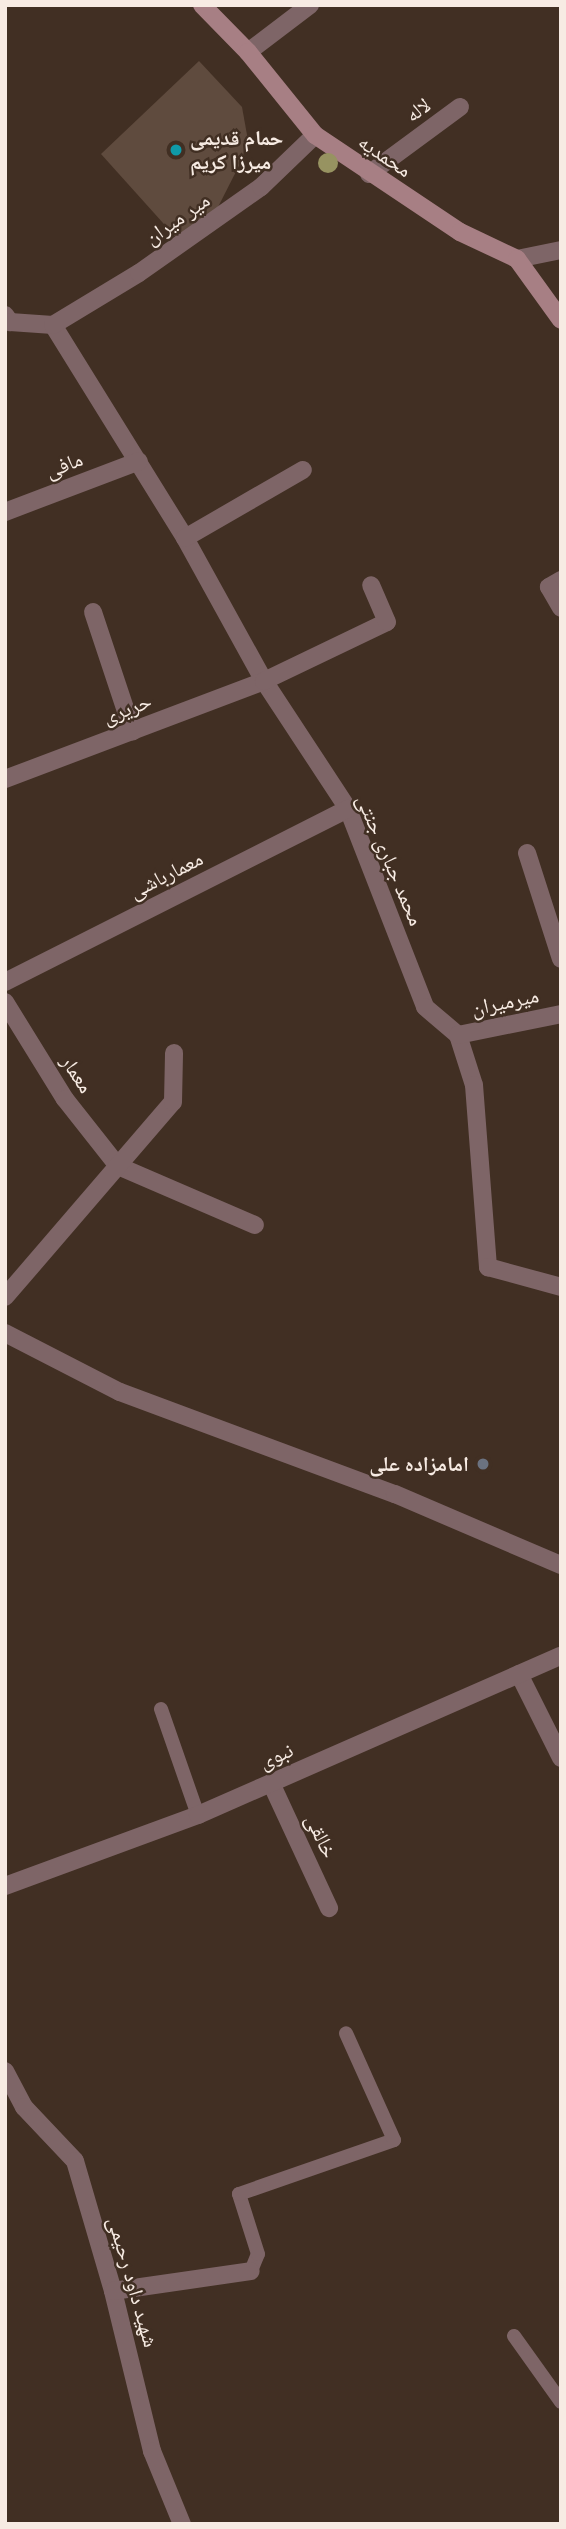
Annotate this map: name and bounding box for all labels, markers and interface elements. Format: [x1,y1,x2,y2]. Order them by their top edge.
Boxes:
street label: لاله [401,93,435,127]
place label: حمام قدیمی میرزا کریم [190,125,283,175]
street label: محمدیه [354,129,416,183]
marker: حمام قدیمی میرزا کریم [168,142,184,158]
street label: میر میران [140,187,214,251]
street label: مافی [42,446,86,484]
street label: حریری [99,688,155,730]
street label: محمد جباری جنتی [351,791,429,929]
street label: معمارباشی [125,846,207,904]
street label: میرمیران [469,983,541,1021]
street label: معمار [55,1050,99,1098]
place label: امامزاده علی [369,1451,469,1477]
marker: امامزاده علی [475,1456,491,1472]
street label: نبوی [255,1737,297,1775]
street label: خالقی [300,1810,342,1862]
street label: شهید داود رحیمی [102,2214,164,2350]

